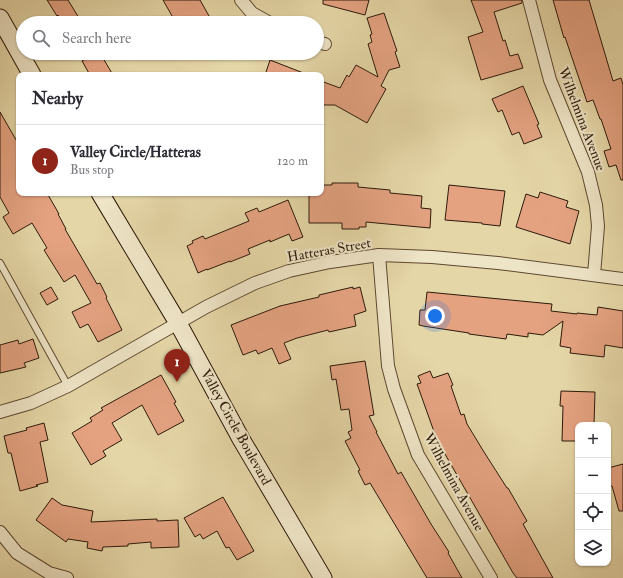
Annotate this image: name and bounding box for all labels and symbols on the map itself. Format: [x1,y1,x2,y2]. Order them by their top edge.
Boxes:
street label: Wilhelmina Avenue [554,64,610,173]
street label: Hatteras Street [286,234,373,266]
your location [425,306,445,326]
pin: 1 [164,349,190,382]
street label: Valley Circle Boulevard [196,366,275,488]
street label: Wilhelmina Avenue [420,429,488,534]

